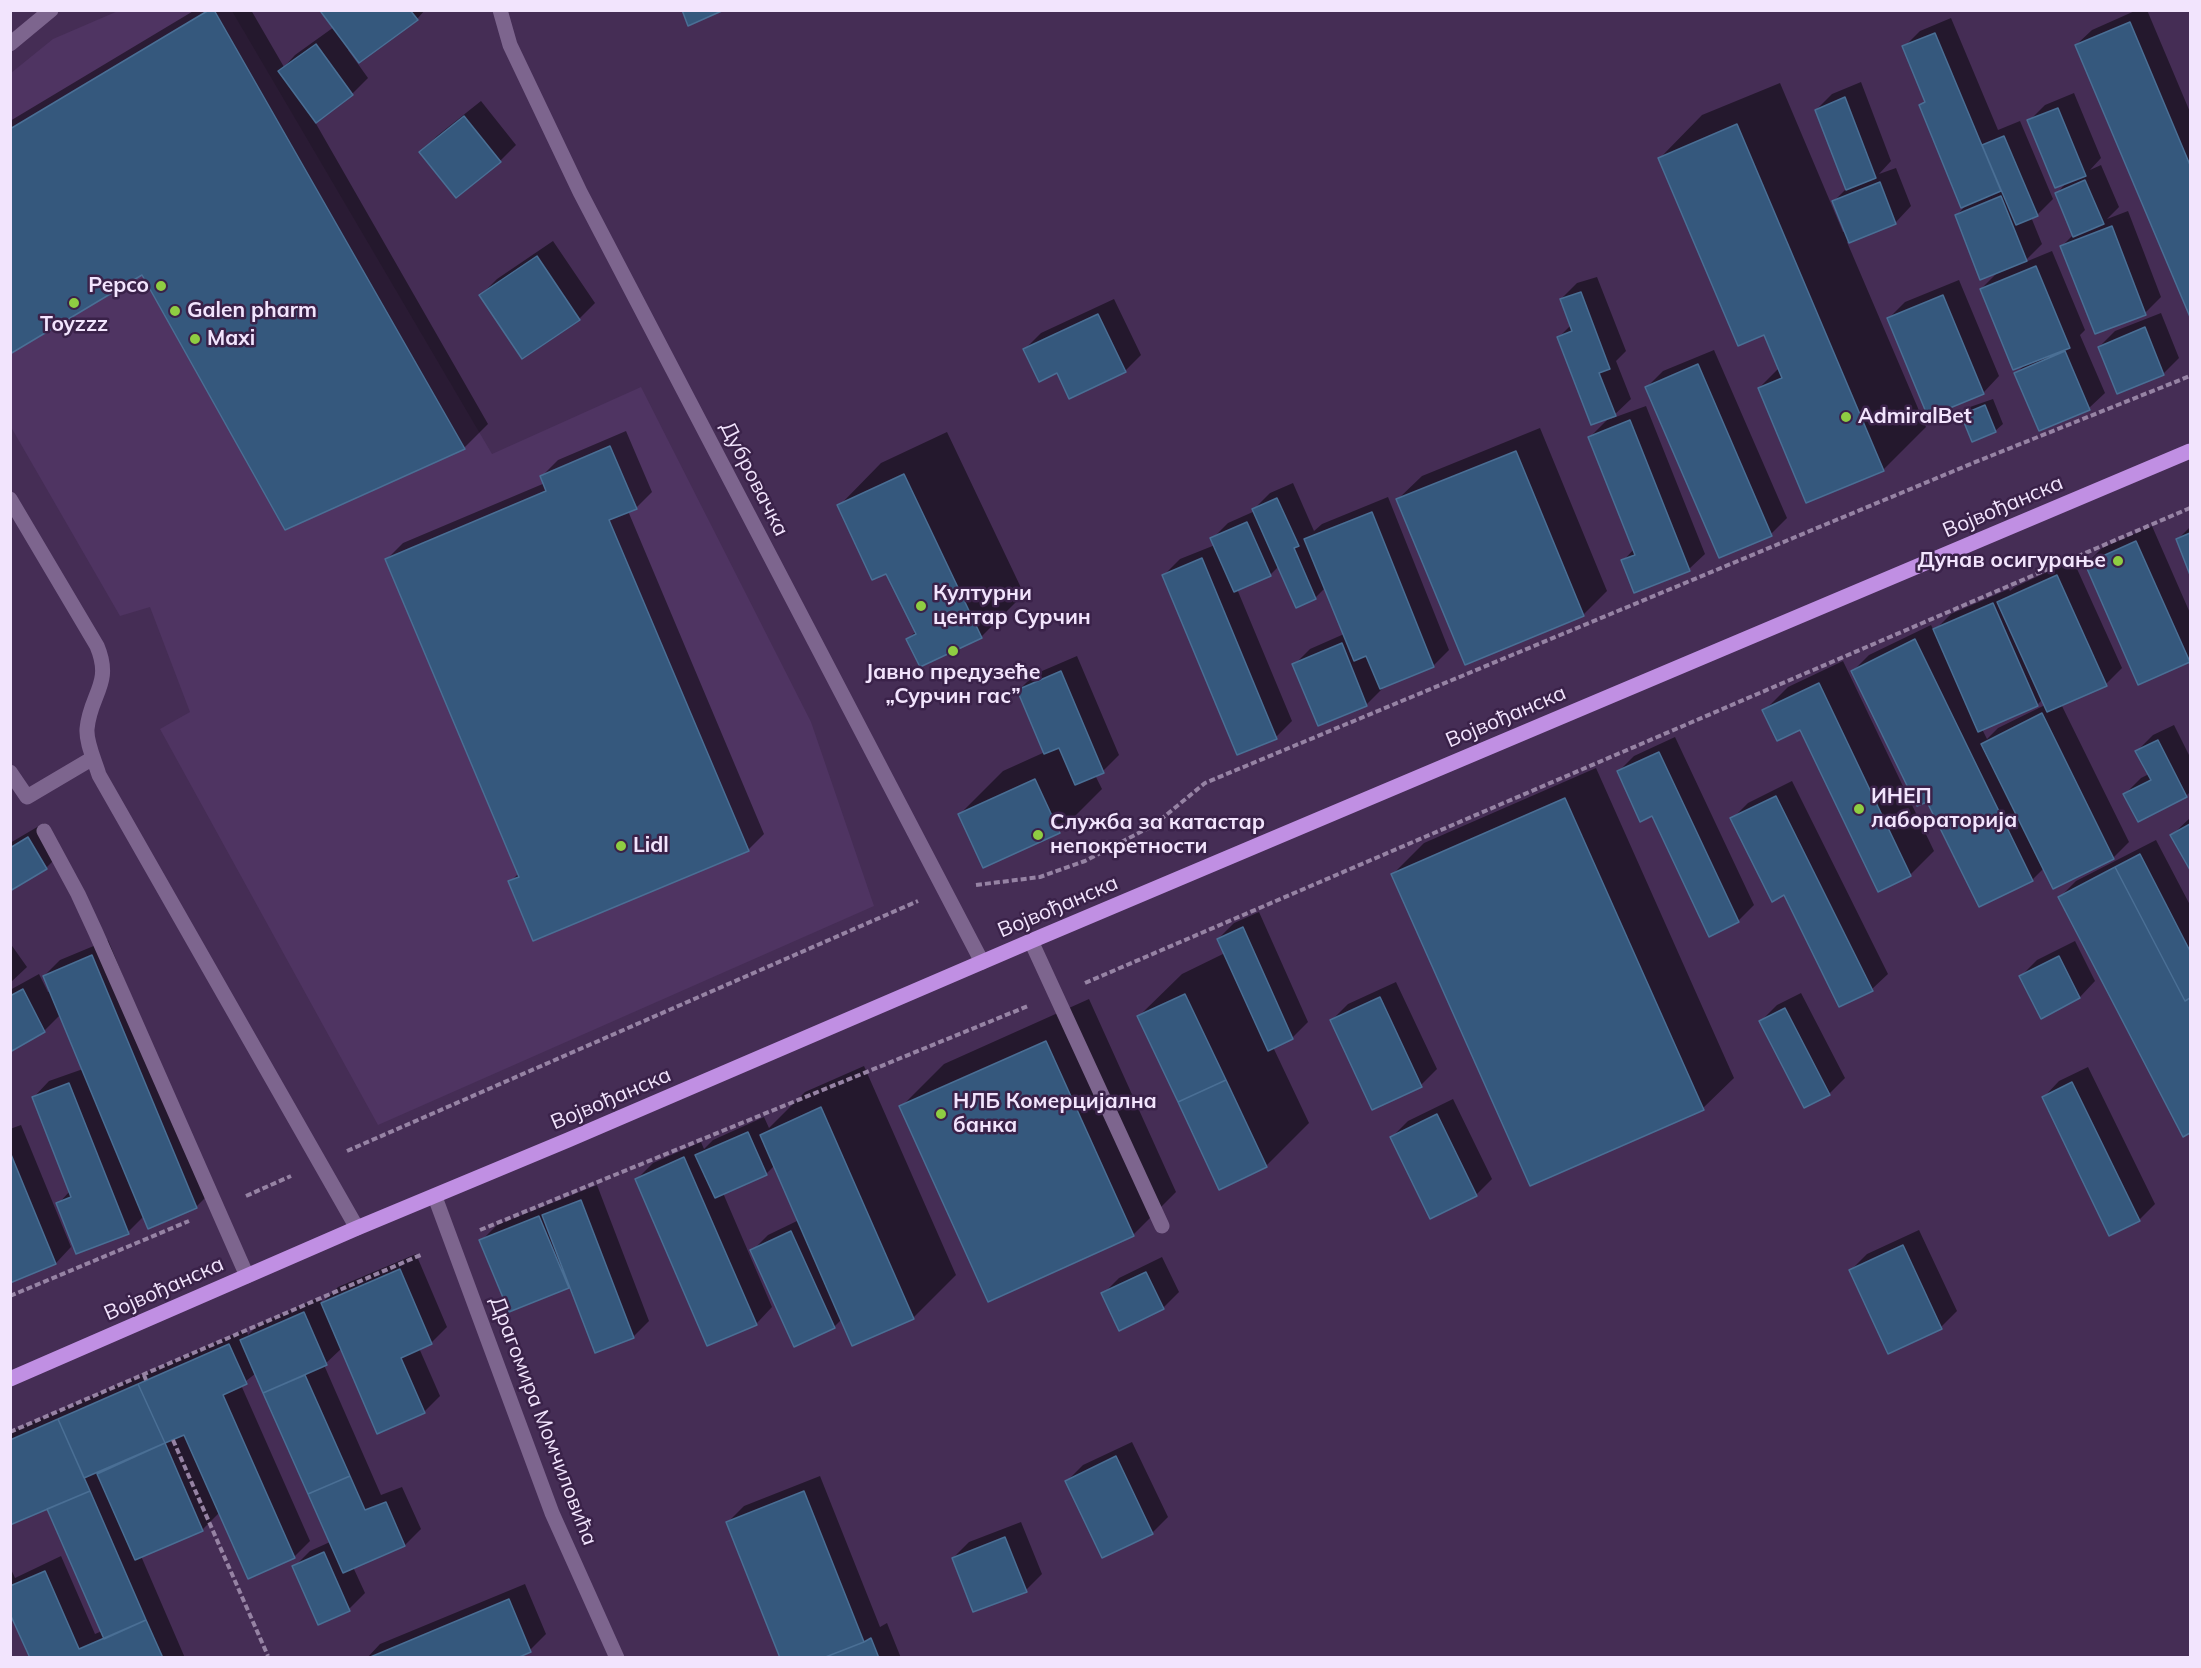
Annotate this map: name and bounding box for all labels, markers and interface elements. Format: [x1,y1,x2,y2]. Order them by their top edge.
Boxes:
place label: Pepco [88,273,149,299]
marker: Pepco [154,279,168,293]
marker: Toyzzz [67,296,81,310]
place label: Galen pharm [187,298,317,324]
marker: Galen pharm [168,304,182,318]
place label: Toyzzz [40,312,108,338]
place label: Maxi [207,326,255,352]
marker: Maxi [188,332,202,346]
place label: AdmiralBet [1858,404,1972,430]
marker: AdmiralBet [1839,410,1853,424]
street label: Дубровачка [714,417,794,541]
street label: Војвођанска [1939,470,2067,544]
place label: Дунав осигурање [1918,548,2106,574]
marker: Дунав осигурање [2111,554,2125,568]
place label: Културни центар Сурчин [933,581,1091,631]
marker: Културни центар Сурчин [914,599,928,613]
marker: Јавно предузеће „Сурчин гас” [946,644,960,658]
place label: Јавно предузеће „Сурчин гас” [865,660,1041,710]
street label: Војвођанска [1442,680,1570,754]
place label: ИНЕП лабораторија [1871,784,2017,834]
marker: ИНЕП лабораторија [1852,802,1866,816]
place label: Служба за катастар непокретности [1050,810,1265,860]
marker: Служба за катастар непокретности [1031,828,1045,842]
place label: Lidl [633,833,669,859]
marker: Lidl [614,839,628,853]
street label: Војвођанска [994,870,1122,944]
street label: Војвођанска [547,1062,675,1136]
place label: НЛБ Комерцијална банка [953,1089,1157,1139]
marker: НЛБ Комерцијална банка [934,1107,948,1121]
street label: Војвођанска [100,1251,228,1327]
street label: Драгомира Момчиловића [484,1293,602,1549]

